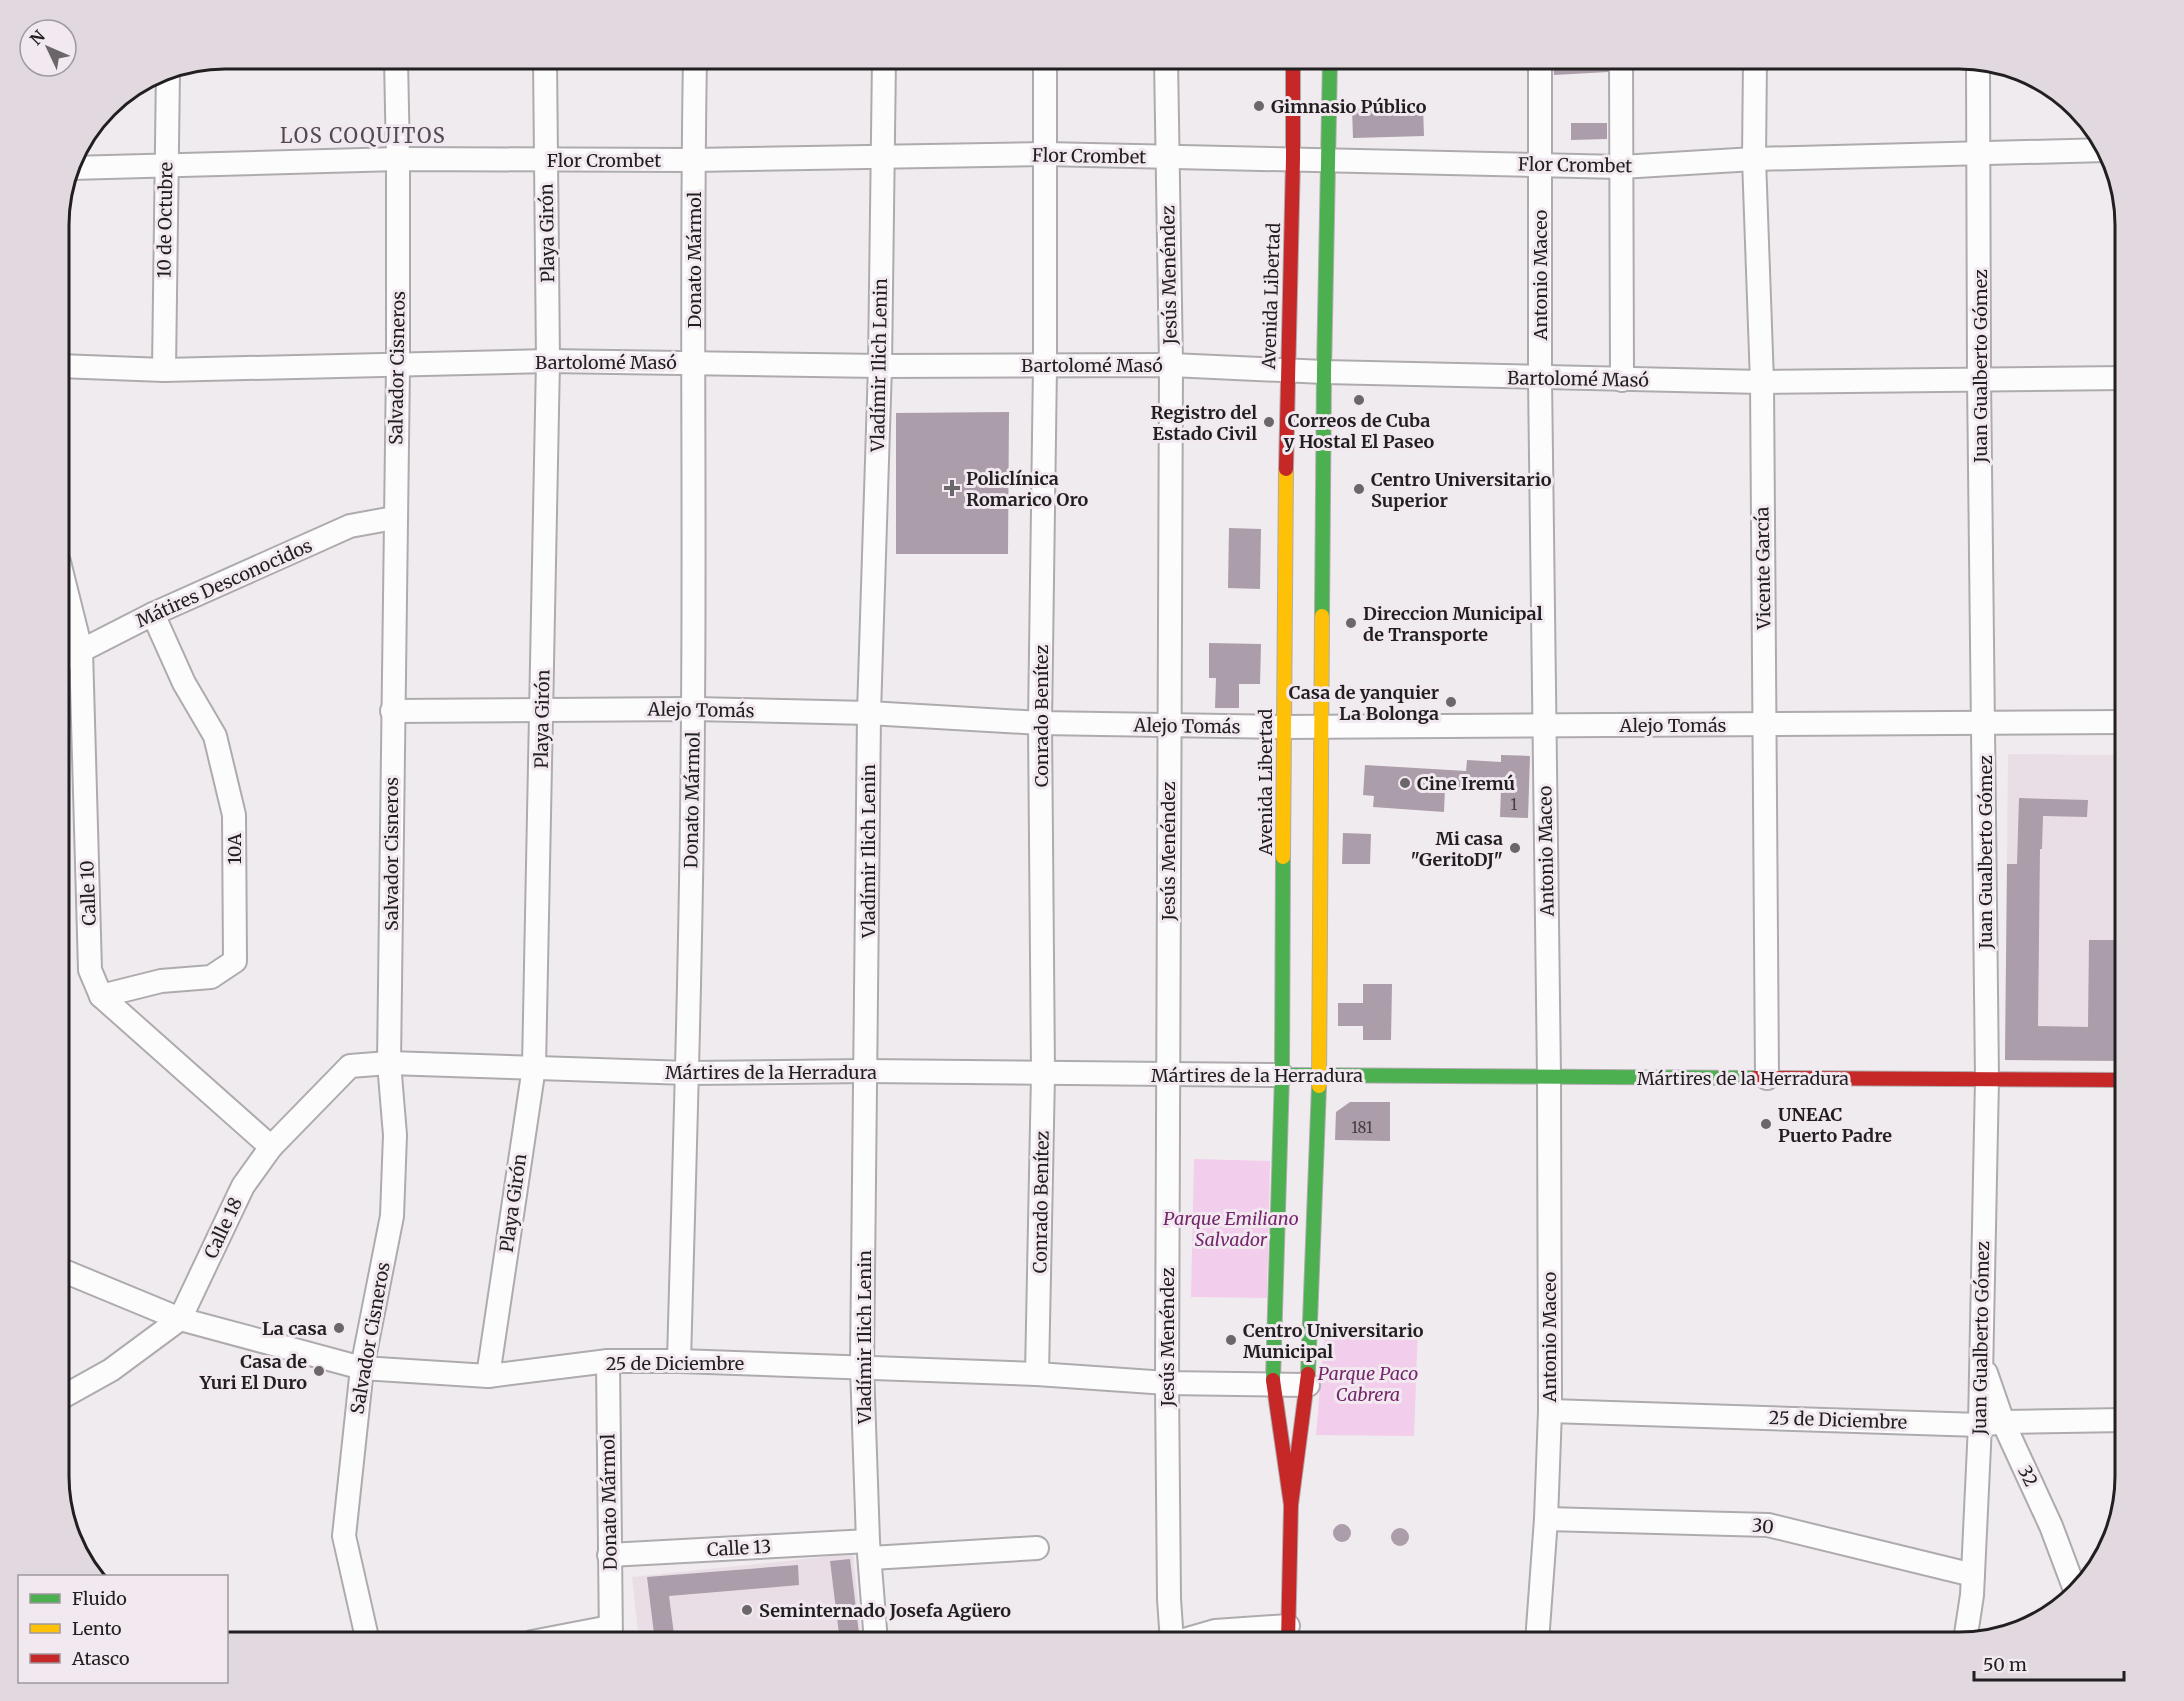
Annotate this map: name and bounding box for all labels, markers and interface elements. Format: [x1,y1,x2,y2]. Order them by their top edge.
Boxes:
north arrow [18,18,78,78]
text: N [26,26,49,49]
place label: Gimnasio Público [1271,95,1427,118]
marker: Gimnasio Público [1252,99,1266,113]
district label: LOS COQUITOS [280,123,446,148]
street label: Flor Crombet [1032,144,1146,168]
street label: Flor Crombet [547,149,661,172]
street label: Flor Crombet [1518,153,1632,177]
street label: 10 de Octubre [152,162,178,278]
street label: Playa Girón [535,183,559,283]
street label: Donato Mármol [683,191,706,328]
street label: Jesús Menéndez [1156,205,1182,346]
street label: Antonio Maceo [1529,210,1552,341]
street label: Avenida Libertad [1257,222,1285,371]
street label: Juan Gualberto Gómez [1969,269,1992,464]
street label: Vladímir Ilich Lenin [866,278,892,453]
street label: Salvador Cisneros [384,291,410,445]
street label: Bartolomé Masó [535,351,677,374]
street label: Bartolomé Masó [1021,354,1163,377]
street label: Bartolomé Masó [1507,366,1649,392]
marker: Correos de Cuba y Hostal El Paseo [1352,393,1366,407]
place label: Registro del Estado Civil [1151,401,1257,445]
place label: Correos de Cuba y Hostal El Paseo [1284,409,1435,453]
marker: Registro del Estado Civil [1262,415,1276,429]
place label: Policlínica Romarico Oro [966,467,1089,511]
place label: Centro Universitario Superior [1371,468,1552,512]
marker: Policlínica Romarico Oro [943,479,961,497]
marker: Centro Universitario Superior [1352,482,1366,496]
street label: Vicente García [1750,506,1776,631]
street label: Mátires Desconocidos [132,534,316,632]
place label: Direccion Municipal de Transporte [1363,602,1543,646]
marker: Direccion Municipal de Transporte [1344,616,1358,630]
street label: Conrado Benítez [1030,645,1053,787]
street label: Playa Girón [530,669,554,769]
place label: Casa de yanquier La Bolonga [1289,681,1439,725]
marker: Casa de yanquier La Bolonga [1444,695,1458,709]
street label: Alejo Tomás [646,698,755,722]
street label: Avenida Libertad [1254,708,1277,856]
street label: Alejo Tomás [1132,714,1241,738]
street label: Alejo Tomás [1619,714,1727,737]
street label: Donato Mármol [679,731,705,869]
street label: Juan Gualberto Gómez [1974,755,1997,950]
street label: Vladímir Ilich Lenin [857,764,880,939]
place label: Cine Iremú [1417,772,1515,795]
marker: Cine Iremú [1398,776,1412,790]
street label: Salvador Cisneros [380,777,403,931]
street label: Jesús Menéndez [1157,781,1180,922]
street label: Antonio Maceo [1533,786,1559,917]
house number: 1 [1511,795,1518,814]
place label: Mi casa "GeritoDJ" [1411,827,1503,871]
street label: 10A [223,833,246,865]
marker: Mi casa "GeritoDJ" [1508,841,1522,855]
street label: Calle 10 [75,860,101,926]
street label: Mártires de la Herradura [665,1061,877,1084]
street label: Mártires de la Herradura [1151,1064,1363,1087]
street label: Mártires de la Herradura [1637,1067,1849,1090]
place label: UNEAC Puerto Padre [1778,1103,1892,1147]
marker: UNEAC Puerto Padre [1759,1117,1773,1131]
house number: 181 [1351,1118,1373,1137]
street label: Conrado Benítez [1028,1130,1054,1273]
street label: Playa Girón [495,1152,531,1254]
street label: Calle 18 [199,1194,247,1262]
park label: Parque Emiliano Salvador [1163,1207,1299,1251]
street label: Juan Gualberto Gómez [1968,1241,1994,1436]
street label: Vladímir Ilich Lenin [853,1250,876,1425]
street label: Salvador Cisneros [345,1260,395,1416]
street label: Jesús Menéndez [1156,1267,1179,1408]
street label: Antonio Maceo [1538,1272,1561,1403]
place label: La casa [262,1317,327,1340]
place label: Centro Universitario Municipal [1243,1319,1424,1363]
marker: La casa [332,1321,346,1335]
marker: Centro Universitario Municipal [1224,1333,1238,1347]
place label: Casa de Yuri El Duro [199,1350,307,1394]
street label: 25 de Diciembre [606,1352,744,1375]
park label: Parque Paco Cabrera [1318,1362,1418,1406]
marker: Casa de Yuri El Duro [312,1364,326,1378]
street label: 25 de Diciembre [1768,1406,1908,1434]
street label: Donato Mármol [596,1433,622,1571]
street label: 32 [2013,1462,2043,1490]
street label: 30 [1751,1513,1775,1539]
street label: Calle 13 [706,1535,772,1561]
legend [18,1575,228,1683]
text: Fluido [72,1587,127,1610]
place label: Seminternado Josefa Agüero [759,1599,1011,1622]
marker: Seminternado Josefa Agüero [740,1603,754,1617]
text: Lento [72,1617,122,1640]
scale bar [1974,1644,2124,1682]
text: Atasco [71,1647,130,1670]
text: 50 m [1983,1653,2027,1676]

